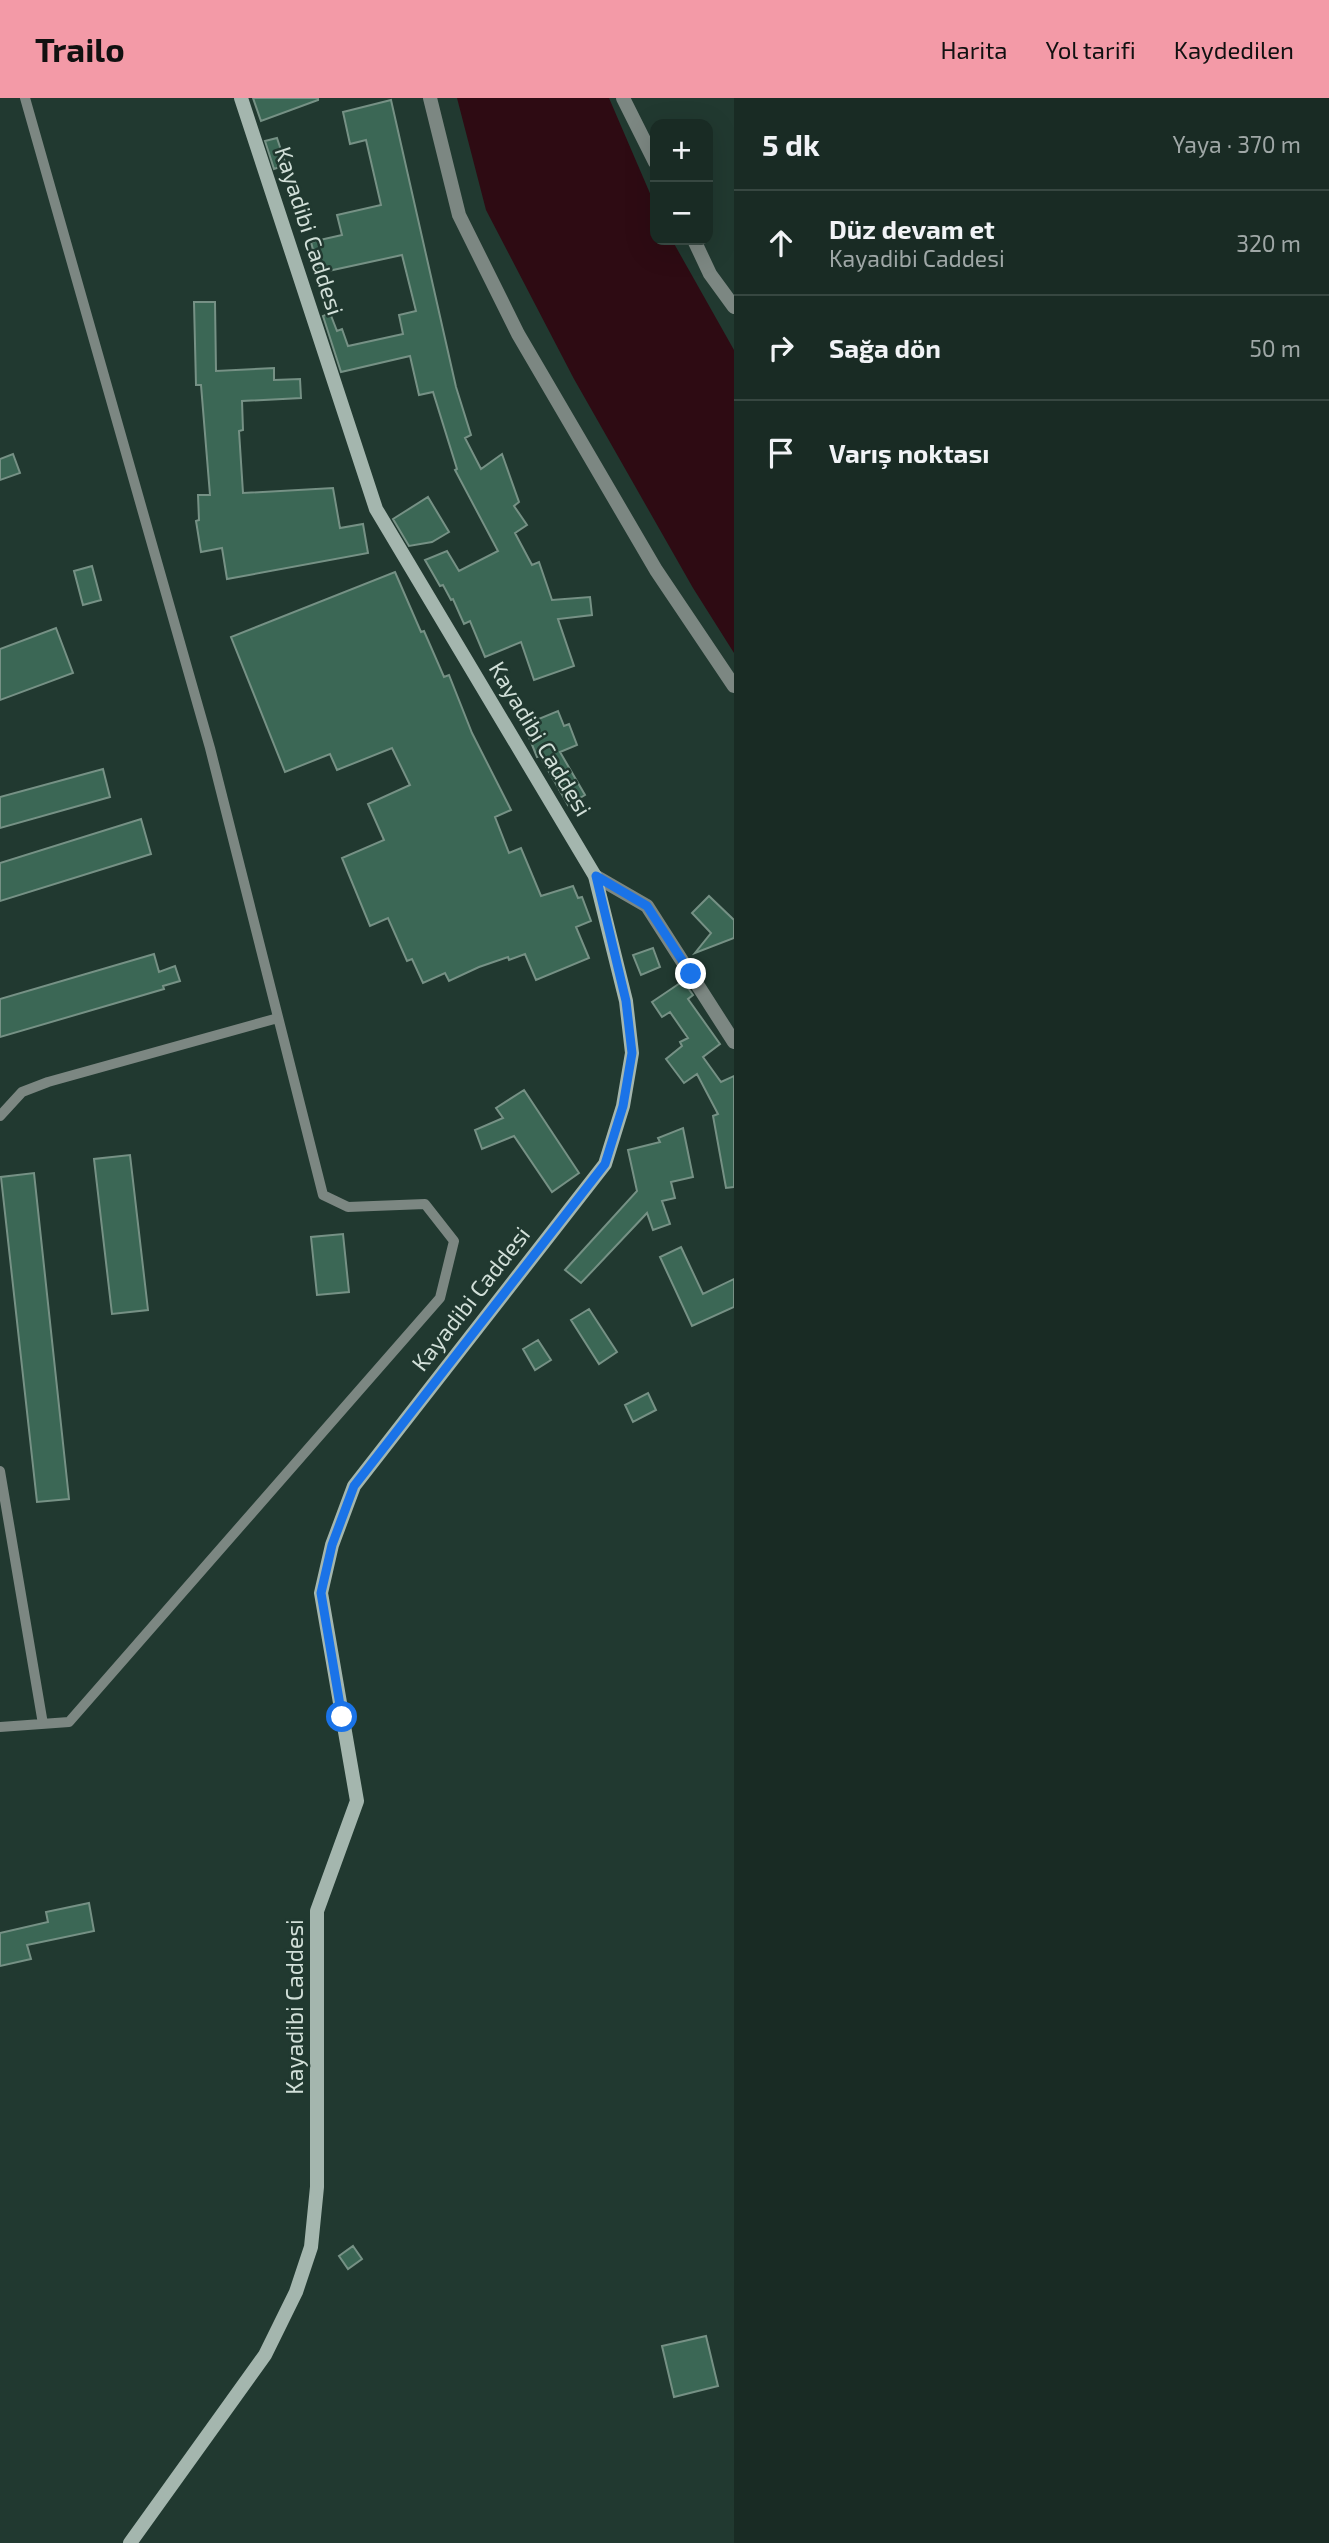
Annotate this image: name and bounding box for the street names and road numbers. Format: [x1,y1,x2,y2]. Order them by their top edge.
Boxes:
street label: Kayadibi Caddesi [269,143,350,319]
street label: Kayadibi Caddesi [484,656,598,821]
street label: Kayadibi Caddesi [405,1221,535,1376]
street label: Kayadibi Caddesi [280,1919,308,2095]

